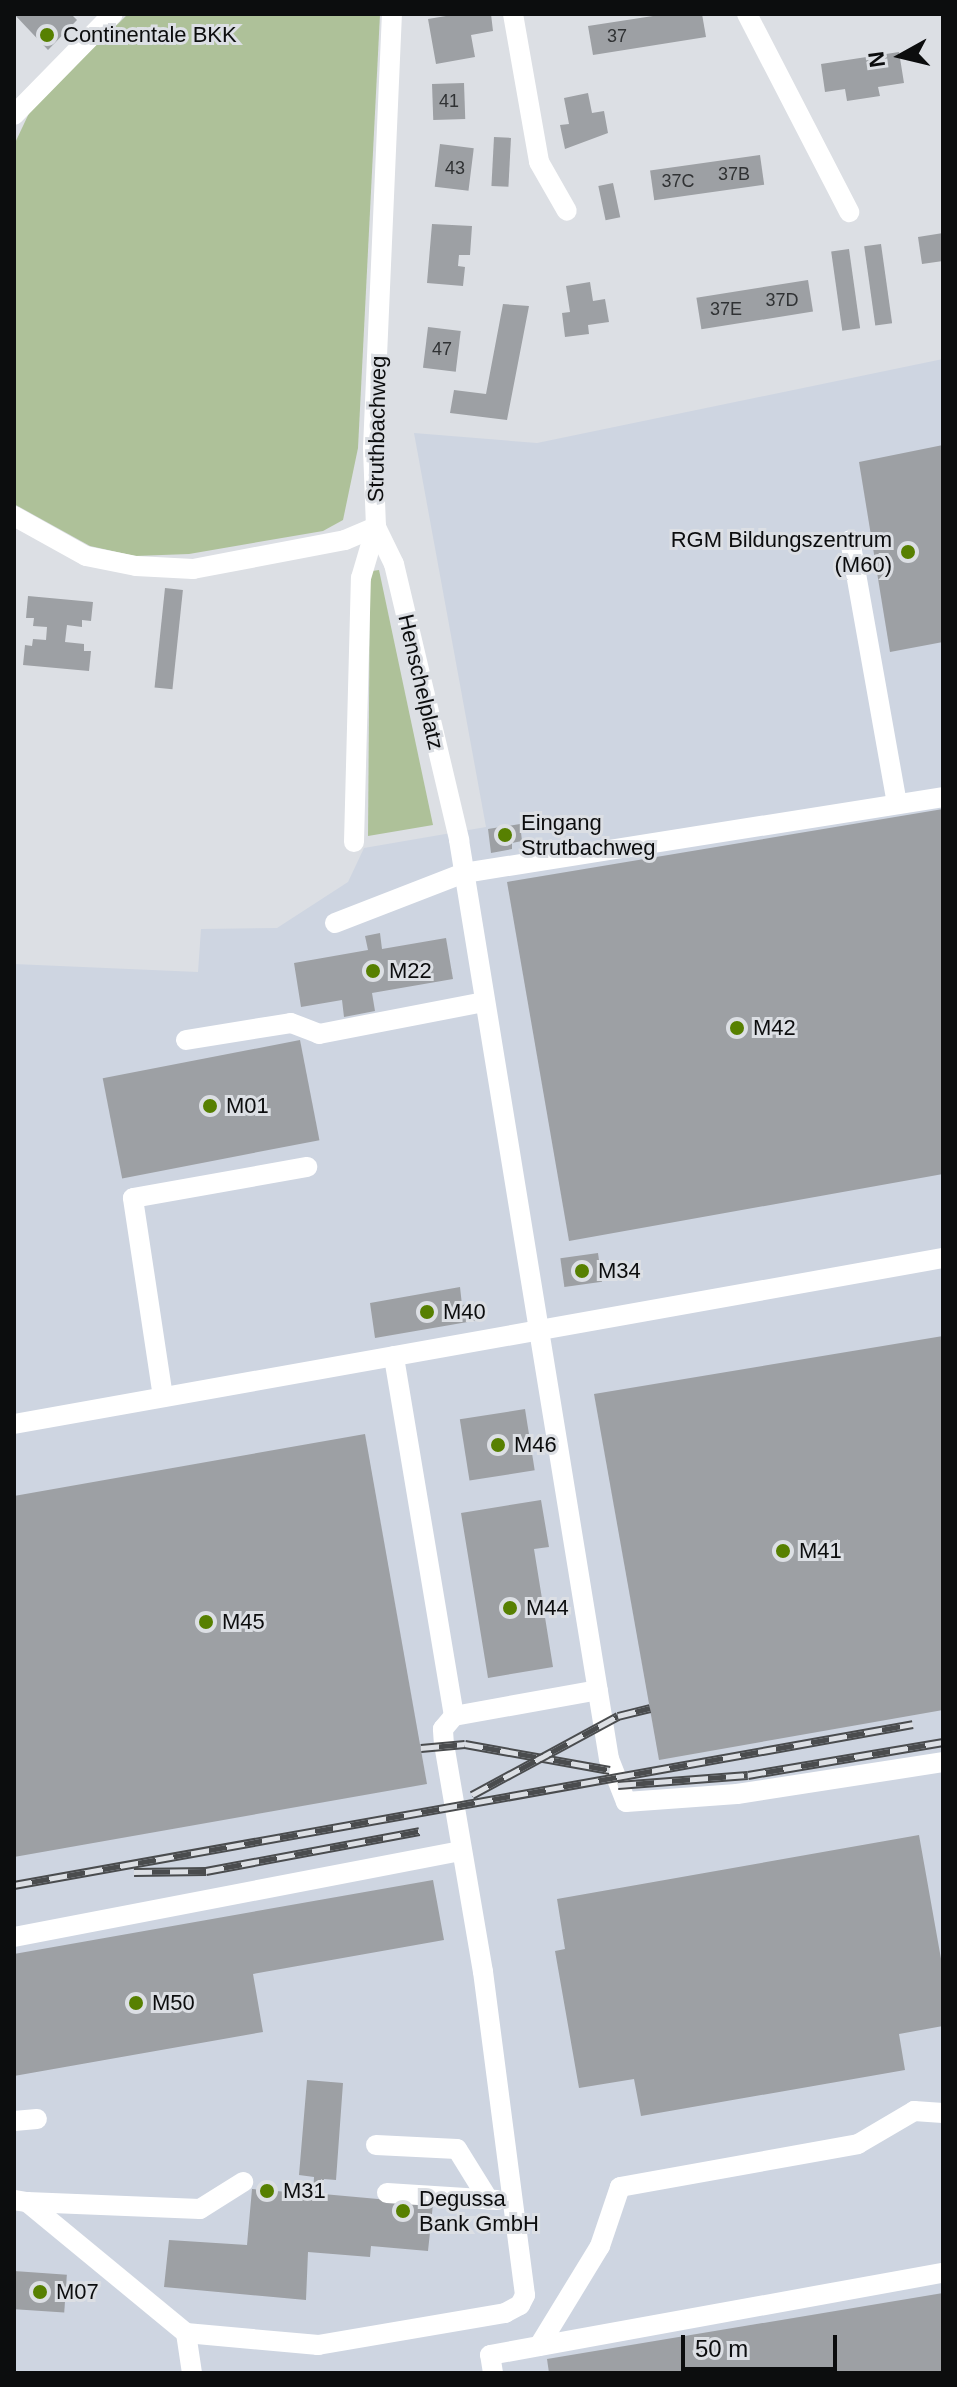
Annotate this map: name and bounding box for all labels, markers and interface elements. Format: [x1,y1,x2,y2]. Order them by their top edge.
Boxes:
north arrow [861,16,941,96]
place label: Continentale BKK [63,22,237,48]
house number: 37 [607,25,627,47]
marker: Continentale BKK [38,26,56,44]
text: N [863,50,890,69]
house number: 41 [439,90,459,112]
house number: 43 [445,157,465,179]
house number: 37B [718,163,750,185]
house number: 37C [661,170,695,192]
house number: 37D [765,289,799,311]
house number: 37E [710,298,742,320]
house number: 47 [432,338,452,360]
street label: Struthbachweg [363,355,391,503]
place label: RGM Bildungszentrum (M60) [671,526,892,578]
marker: RGM Bildungszentrum (M60) [899,543,917,561]
street label: Henschelplatz [393,612,449,752]
place label: Eingang Strutbachweg [521,809,656,860]
marker: Eingang Strutbachweg [496,826,514,844]
place label: M22 [389,958,432,984]
marker: M22 [364,962,382,980]
place label: M42 [753,1015,796,1041]
marker: M42 [728,1019,746,1037]
place label: M01 [226,1093,269,1119]
marker: M01 [201,1097,219,1115]
place label: M34 [598,1258,641,1284]
marker: M34 [573,1262,591,1280]
place label: M40 [443,1299,486,1325]
marker: M40 [418,1303,436,1321]
place label: M46 [514,1432,557,1458]
marker: M46 [489,1436,507,1454]
place label: M41 [799,1538,842,1564]
marker: M41 [774,1542,792,1560]
place label: M44 [526,1595,569,1621]
marker: M44 [501,1599,519,1617]
place label: M45 [222,1609,265,1635]
marker: M45 [197,1613,215,1631]
place label: M50 [152,1990,195,2016]
marker: M50 [127,1994,145,2012]
place label: M31 [283,2178,326,2204]
marker: M31 [258,2182,276,2200]
place label: Degussa Bank GmbH [419,2185,539,2236]
marker: Degussa Bank GmbH [394,2202,412,2220]
place label: M07 [56,2279,99,2305]
marker: M07 [31,2283,49,2301]
scale bar [685,2319,841,2369]
text: 50 m [695,2335,748,2362]

